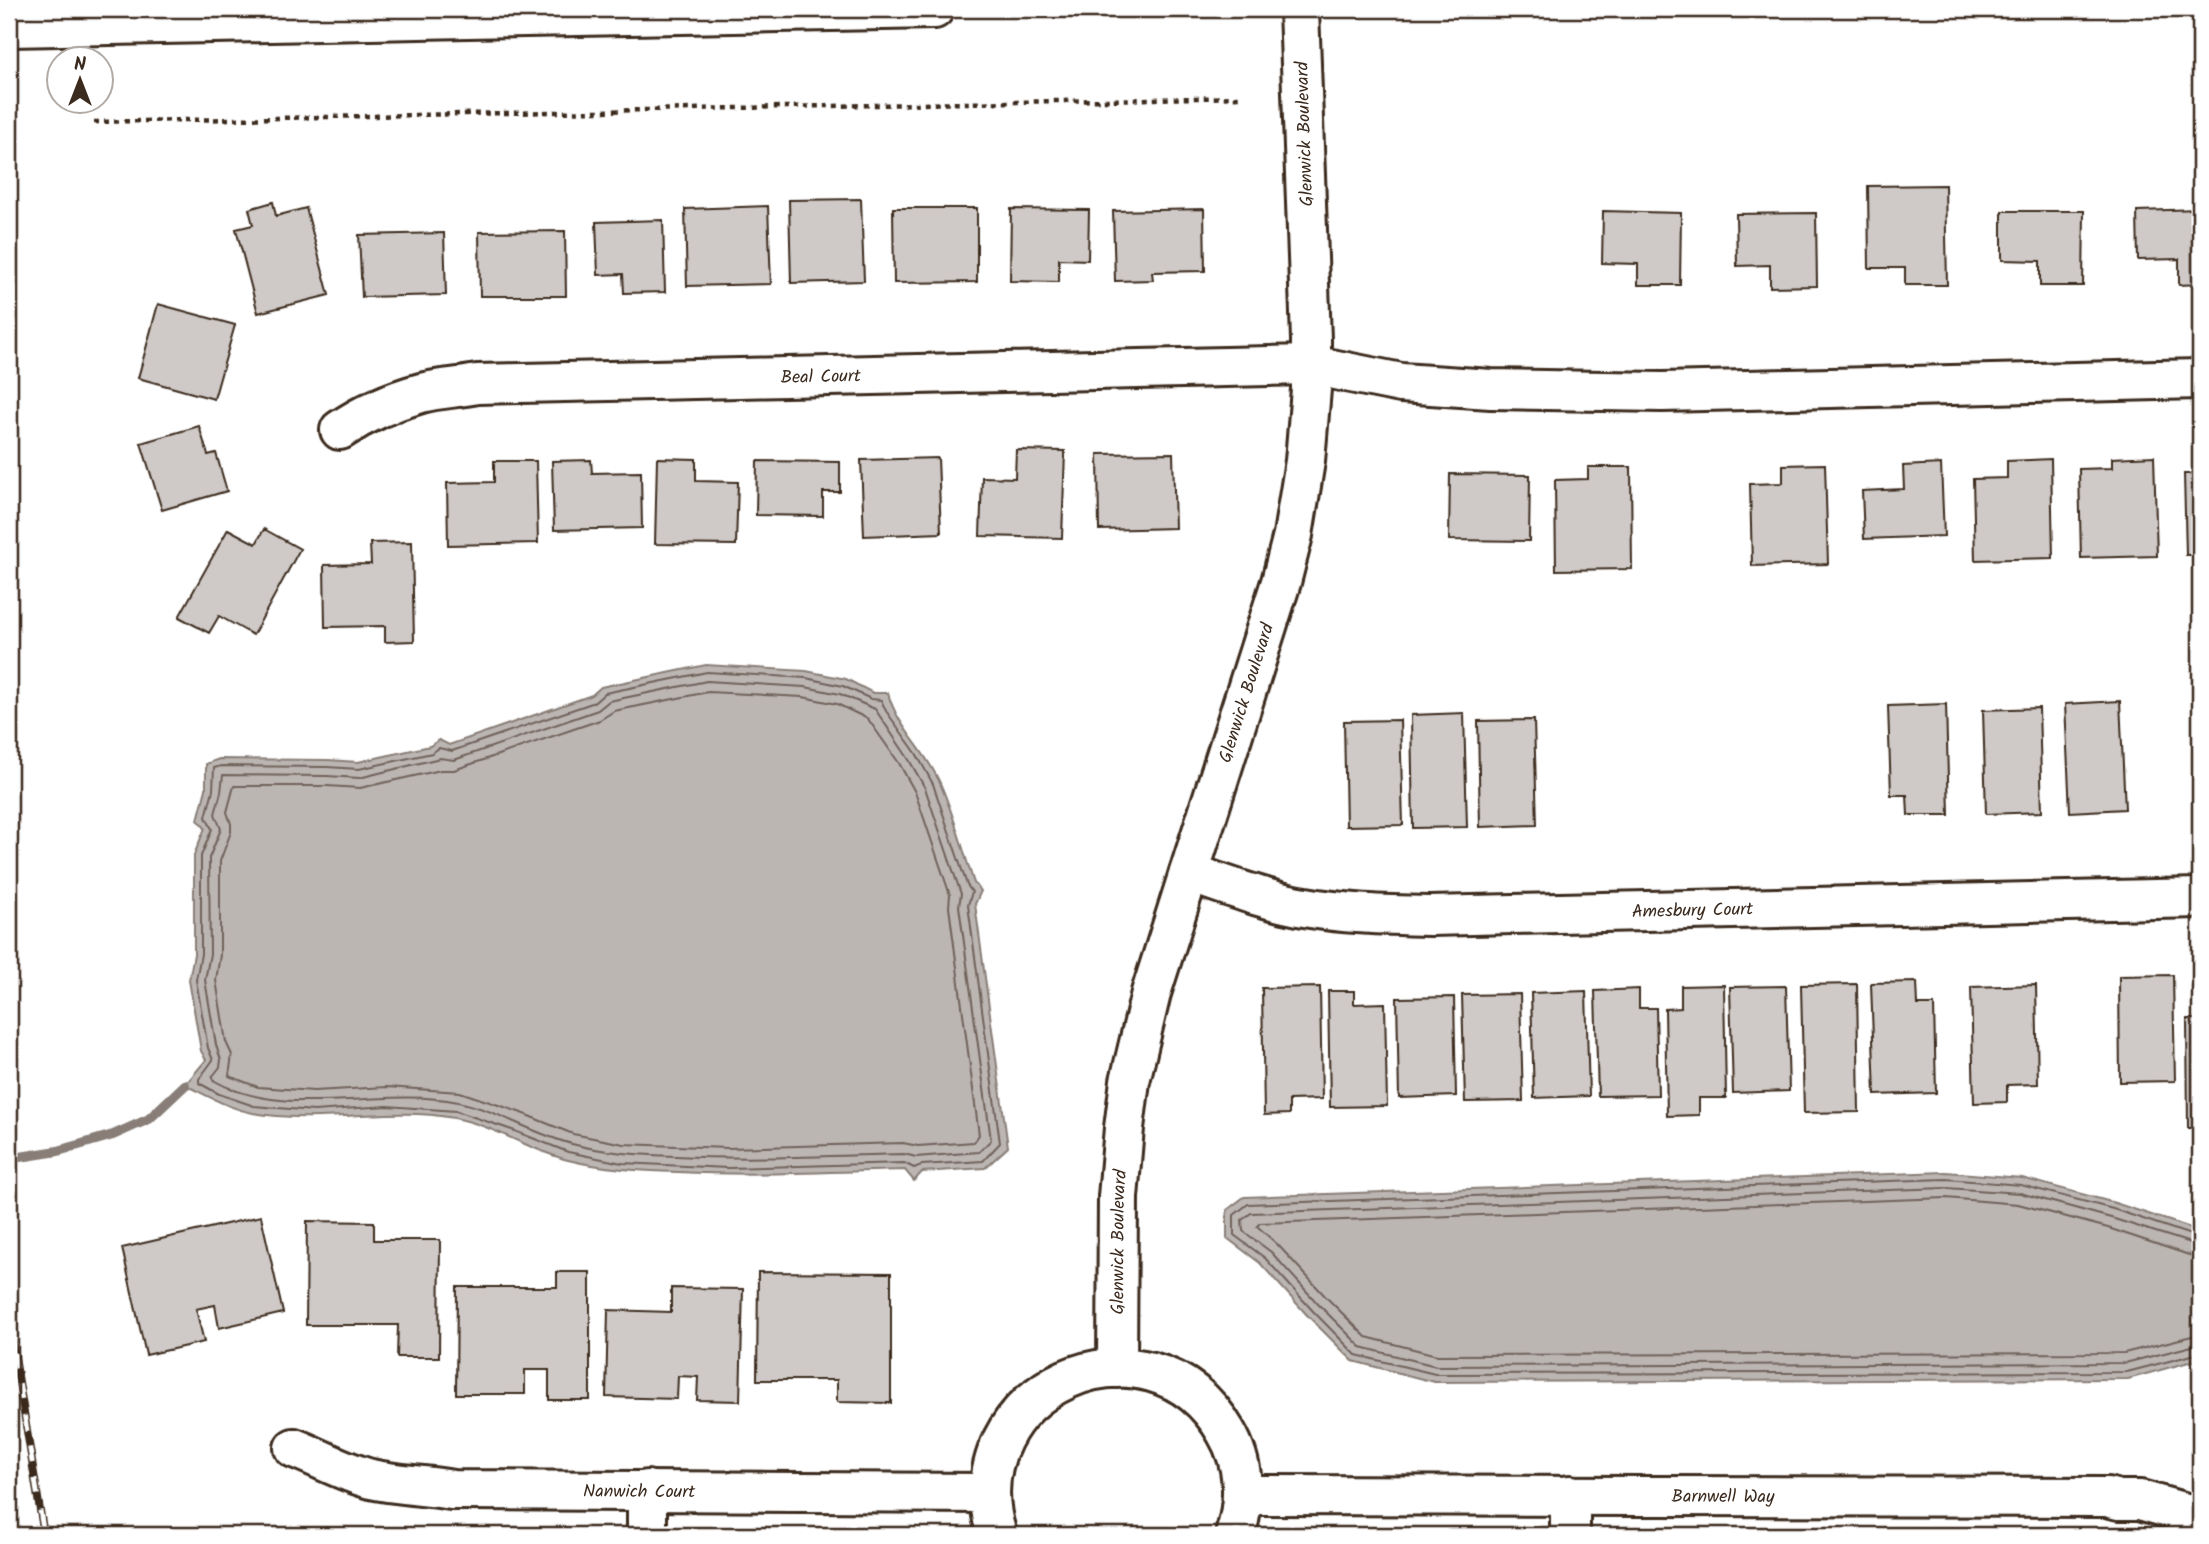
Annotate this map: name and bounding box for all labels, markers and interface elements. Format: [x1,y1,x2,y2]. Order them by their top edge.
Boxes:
north arrow [46,46,116,116]
text: N [74,50,86,80]
street label: Glenwick Boulevard [1288,60,1323,207]
street label: Beal Court [780,362,862,393]
street label: Glenwick Boulevard [1212,619,1283,767]
street label: Amesbury Court [1631,895,1755,927]
street label: Glenwick Boulevard [1104,1167,1136,1315]
street label: Nanwich Court [583,1478,696,1507]
street label: Barnwell Way [1672,1483,1775,1512]

